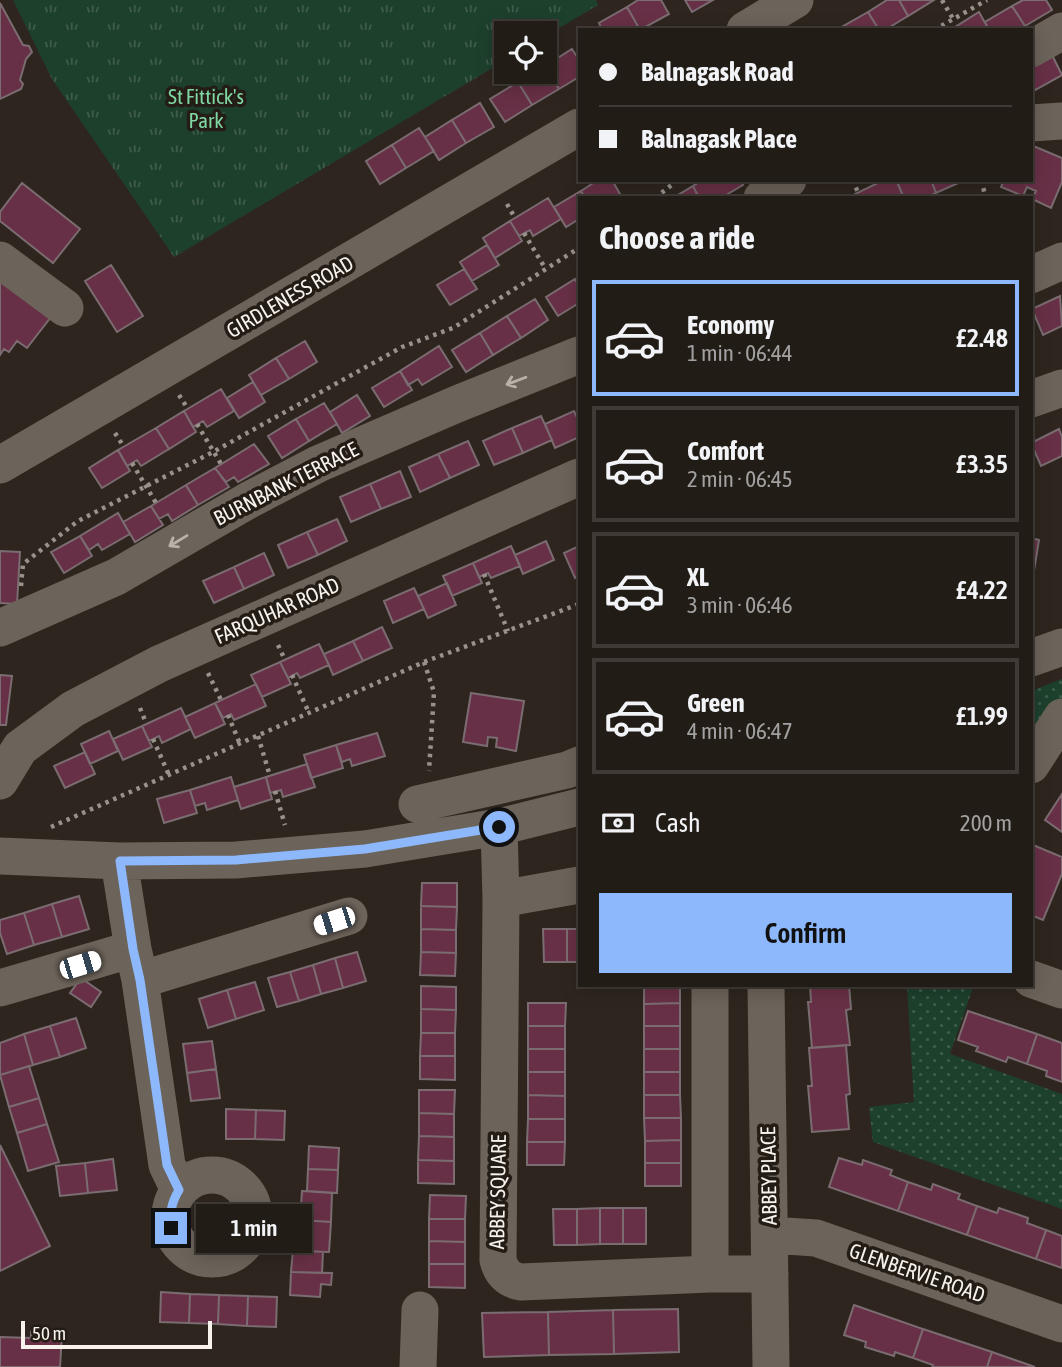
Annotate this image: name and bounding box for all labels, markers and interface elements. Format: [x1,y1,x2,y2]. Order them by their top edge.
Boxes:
map controls [494,21,557,84]
button: locate [494,21,557,84]
text: Balnagask Road [641,57,794,87]
park label: St Fittick's Park [168,84,244,132]
text: Balnagask Place [641,124,797,154]
text: Choose a ride [599,219,755,256]
street label: GIRDLENESS ROAD [222,250,357,342]
icon: car [603,307,666,370]
text: Economy [687,310,774,340]
text: £2.48 [956,323,1008,353]
text: 1 min · 06:44 [687,340,793,366]
one-way arrow [506,376,528,388]
icon: car [603,433,666,496]
street label: BURNBANK TERRACE [209,436,362,530]
text: Comfort [687,436,764,466]
text: £3.35 [956,449,1008,479]
text: 2 min · 06:45 [687,466,793,492]
one-way arrow [169,534,189,548]
icon: car [603,559,666,622]
text: XL [687,562,709,592]
street label: FARQUHAR ROAD [211,572,343,648]
text: £4.22 [956,575,1008,605]
text: 3 min · 06:46 [687,592,793,618]
icon: car [603,685,666,748]
text: Green [687,688,745,718]
text: £1.99 [956,701,1008,731]
text: 4 min · 06:47 [687,718,793,744]
icon: cash [599,804,637,842]
text: Cash [655,808,701,838]
text: 200 m [960,810,1012,836]
route start [483,811,515,843]
button: Confirm [599,893,1012,973]
car [311,905,358,937]
car [57,949,104,981]
street label: ABBEY PLACE [755,1127,781,1225]
street label: ABBEY SQUARE [484,1134,510,1249]
callout: 1 min [196,1204,311,1252]
route end [155,1212,187,1244]
text: 1 min [231,1215,277,1241]
street label: GLENBERVIE ROAD [846,1238,988,1306]
scale bar [21,1318,212,1350]
text: 50 m [32,1322,66,1344]

